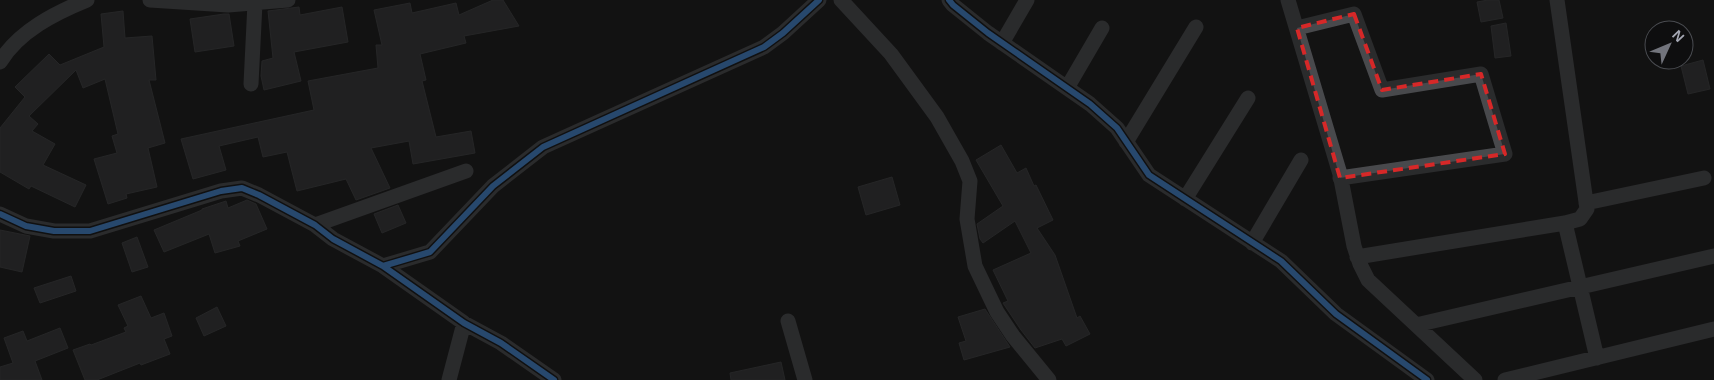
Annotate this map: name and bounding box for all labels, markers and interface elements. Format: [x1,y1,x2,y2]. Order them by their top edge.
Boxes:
north arrow [1644,20,1694,70]
text: N [1669,27,1688,45]

